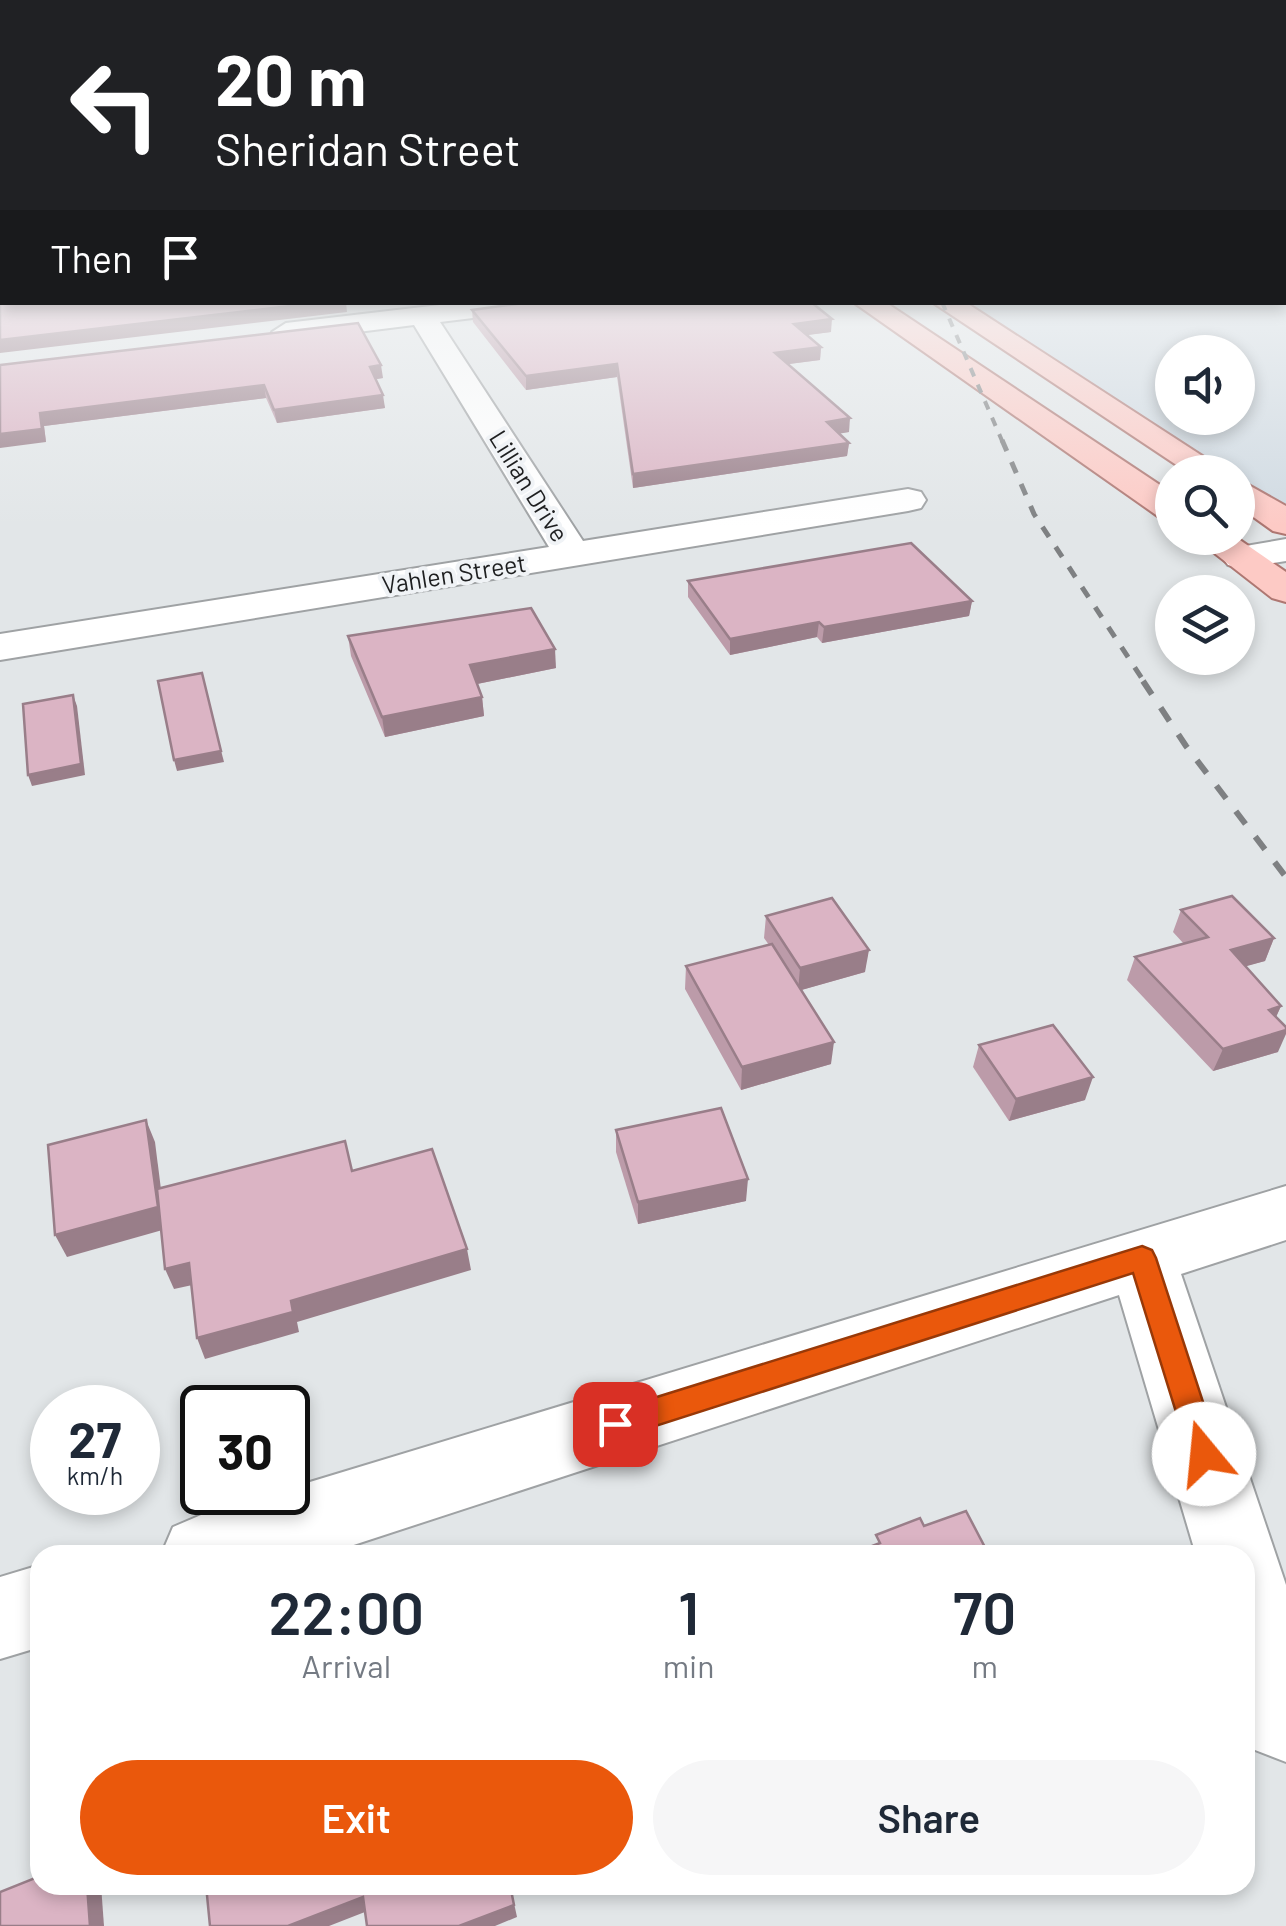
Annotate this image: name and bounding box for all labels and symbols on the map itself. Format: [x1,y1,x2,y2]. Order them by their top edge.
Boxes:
street label: Lillian Drive [484,424,576,547]
street label: Vahlen Street [380,547,528,599]
pin [573,1382,658,1467]
speed limit sign: 30 [180,1385,310,1515]
position arrow [1152,1402,1256,1506]

